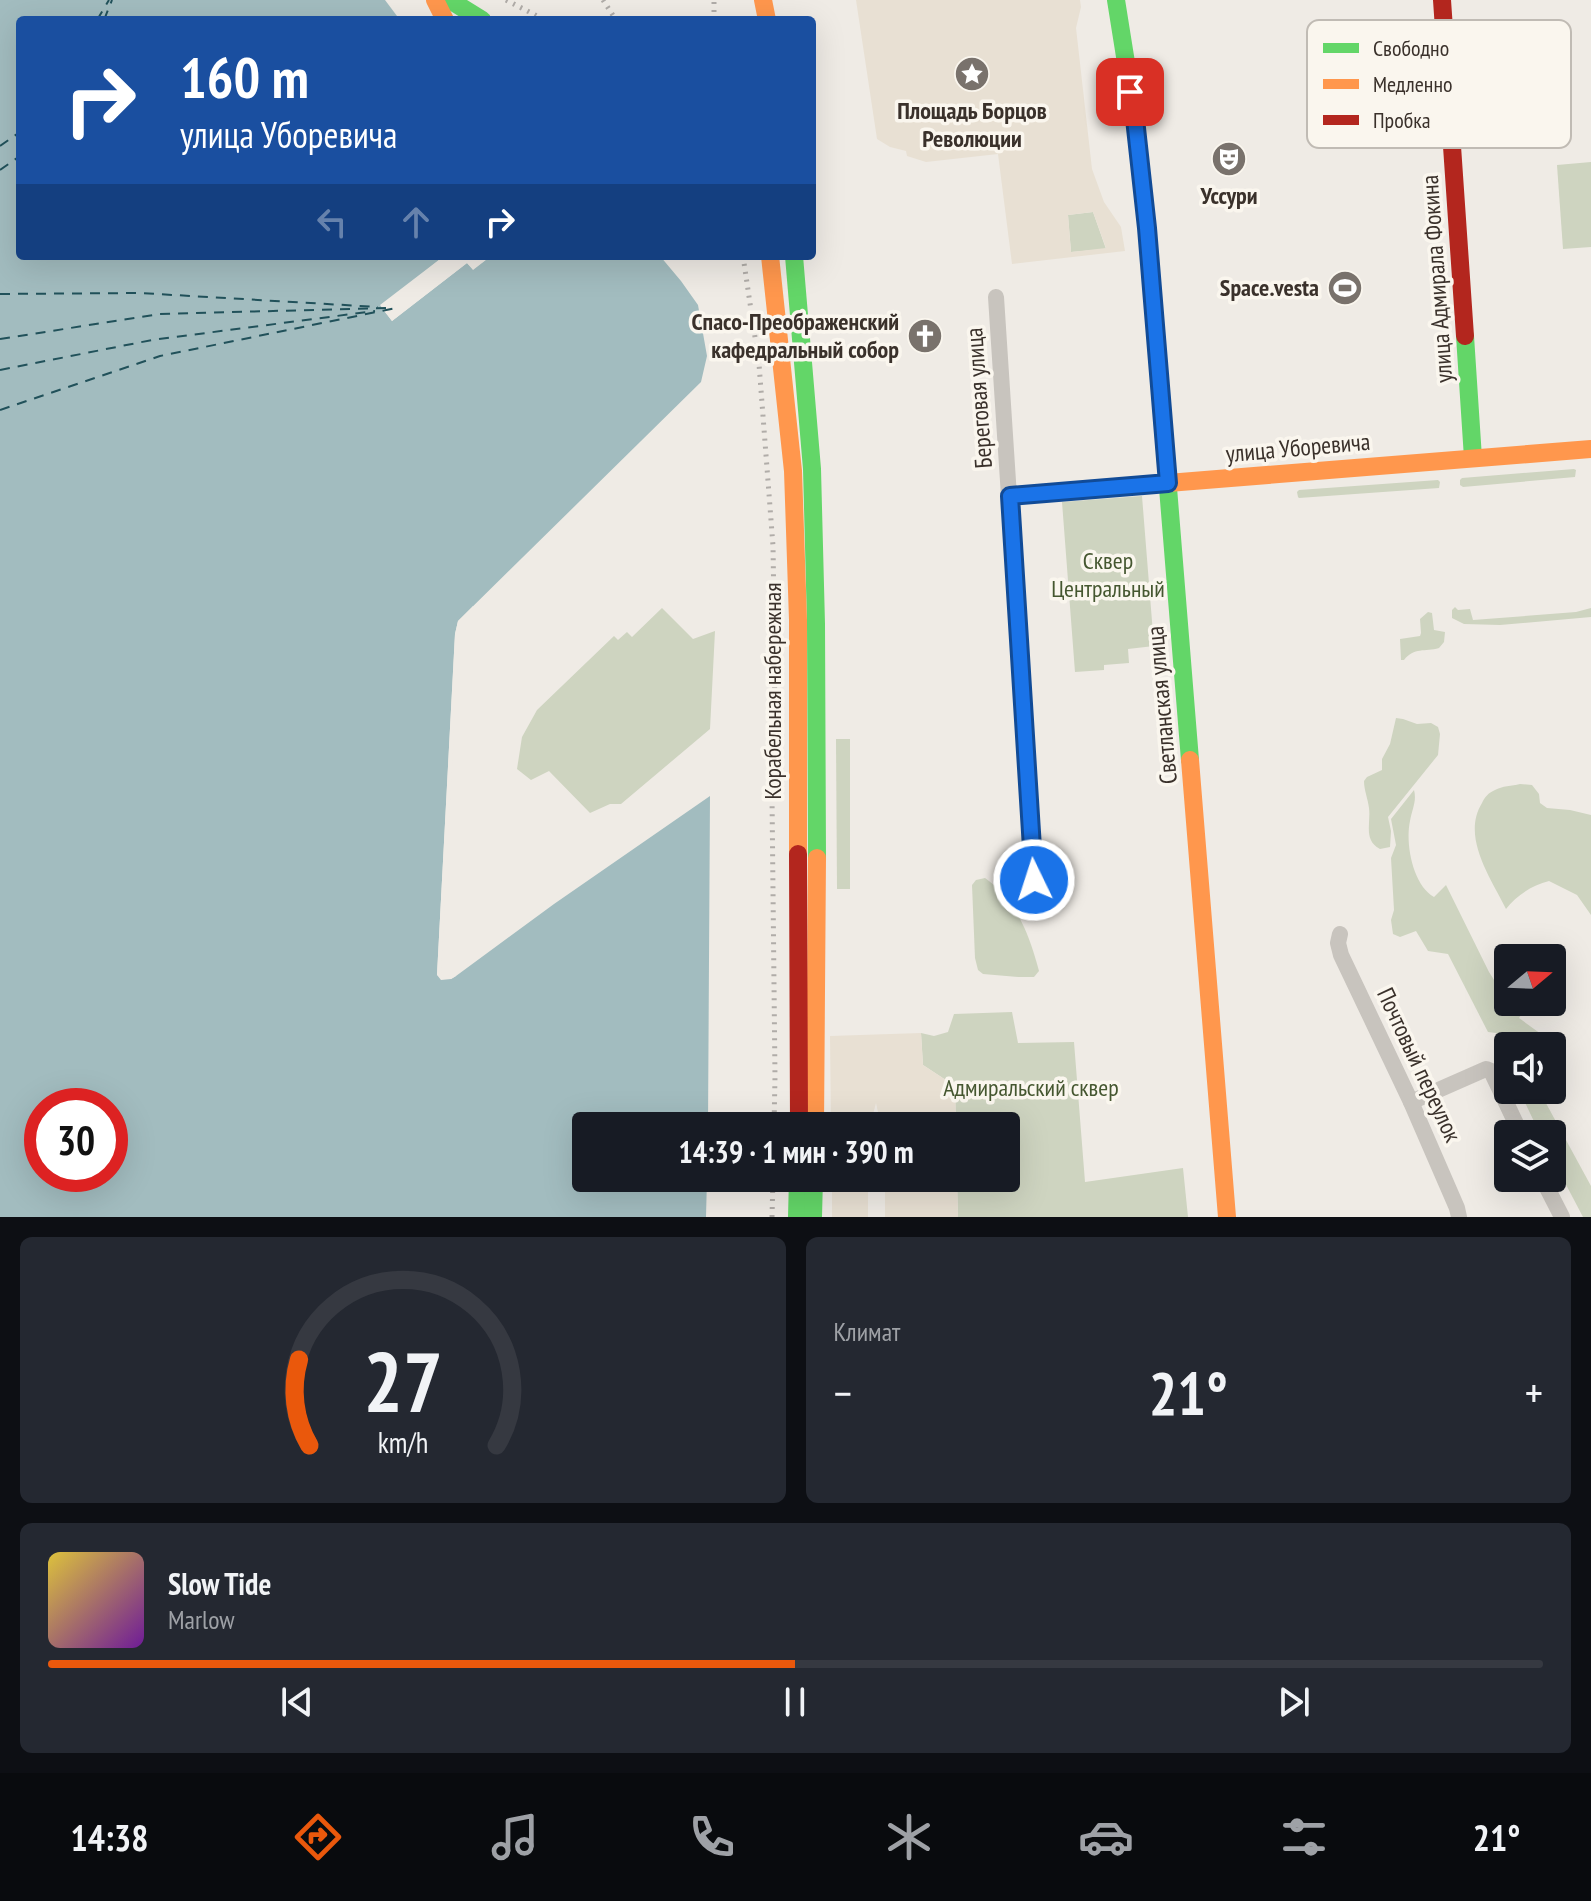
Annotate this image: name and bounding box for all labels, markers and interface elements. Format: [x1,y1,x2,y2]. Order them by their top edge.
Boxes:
legend [1307,20,1571,148]
text: Свободно [1373,34,1449,62]
text: 160 m [180,41,309,113]
icon: right [48,48,152,152]
place icon: Площадь Борцов Революции [953,55,991,93]
pin [1096,58,1164,126]
icon: arrive [1108,70,1152,114]
text: Медленно [1373,70,1452,98]
place label: Площадь Борцов Революции [897,95,1047,154]
text: Пробка [1373,106,1430,134]
text: улица Уборевича [180,111,397,158]
theatre icon: Уссури [1210,140,1248,178]
street label: улица Адмирала Фокина [1414,174,1459,384]
place label: Уссури [1199,180,1258,211]
icon: left [310,200,354,244]
icon: ahead [394,200,438,244]
icon: right [478,200,522,244]
sports icon: Space.vesta [1326,269,1364,307]
place label: Space.vesta [1220,272,1319,303]
place label: Спасо-Преображенский кафедральный собор [692,306,899,365]
church icon: Спасо-Преображенский кафедральный собор [906,317,944,355]
street label: Береговая улица [958,327,999,469]
street label: улица Уборевича [1224,426,1371,469]
park label: Сквер Центральный [1051,545,1165,604]
street label: Корабельная набережная [757,583,788,799]
street label: Светланская улица [1139,625,1184,785]
position arrow [992,838,1076,922]
north arrow [1494,944,1566,1016]
map controls [1494,944,1566,1192]
street label: Почтовый переулок [1370,983,1469,1148]
button: sound [1494,1032,1566,1104]
park label: Адмиральский сквер [943,1072,1119,1103]
speed limit sign: 30 [24,1088,128,1192]
button: layers [1494,1120,1566,1192]
text: 14:39 · 1 мин · 390 m [678,1132,914,1171]
text: Климат [834,1315,900,1348]
text: 27 [363,1327,443,1435]
text: 21° [1149,1354,1228,1432]
text: − [834,1364,852,1421]
text: + [1525,1364,1543,1421]
text: km/h [377,1424,428,1461]
text: Slow Tide [168,1564,271,1603]
text: Marlow [168,1603,234,1636]
icon: previous [275,1680,319,1724]
icon: pause [773,1680,817,1724]
icon: next [1272,1680,1316,1724]
icon: directions [290,1809,346,1865]
icon: music [487,1809,543,1865]
icon: phone [684,1809,740,1865]
icon: climate [881,1809,937,1865]
icon: car [1078,1809,1134,1865]
icon: filters [1276,1809,1332,1865]
text: 14:38 [71,1814,148,1861]
text: 21° [1473,1814,1520,1861]

